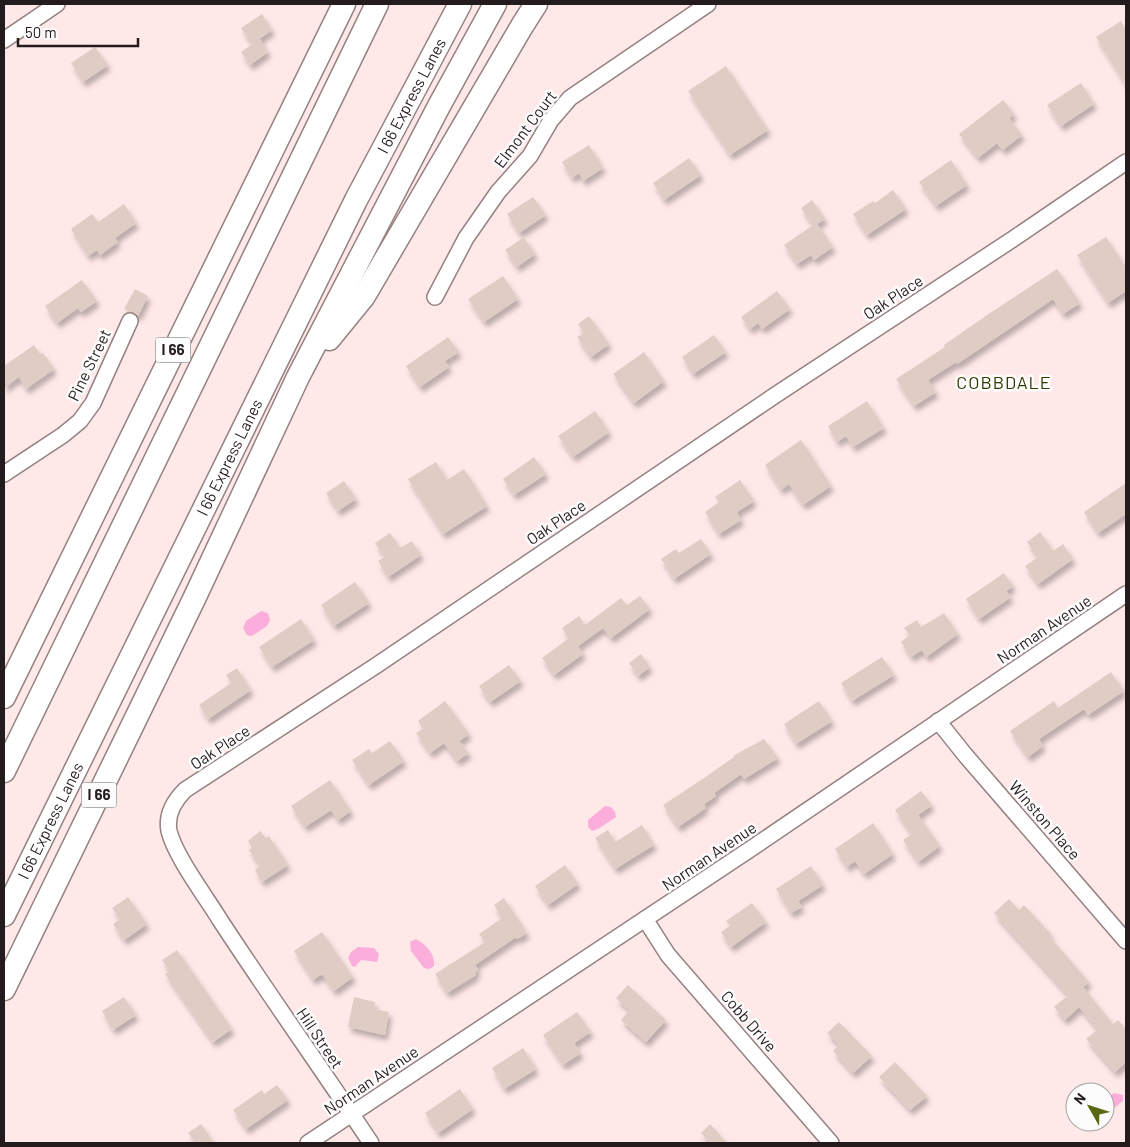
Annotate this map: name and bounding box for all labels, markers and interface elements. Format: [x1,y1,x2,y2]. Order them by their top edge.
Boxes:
scale bar [18,15,138,47]
text: 50 m [25,23,57,41]
street label: I 66 Express Lanes [373,35,449,156]
street label: Elmont Court [489,86,560,171]
street label: Oak Place [859,270,926,323]
street label: Pine Street [63,326,114,404]
road number: I 66 [156,338,190,362]
district label: COBBDALE [956,371,1052,393]
street label: I 66 Express Lanes [192,396,266,519]
street label: Oak Place [522,495,589,548]
street label: Norman Avenue [993,590,1094,667]
street label: Oak Place [186,720,253,773]
street label: I 66 Express Lanes [13,759,87,882]
street label: Winston Place [1006,776,1085,863]
road number: I 66 [82,782,116,808]
street label: Norman Avenue [658,817,759,894]
street label: Cobb Drive [718,986,781,1055]
street label: Hill Street [293,1004,348,1072]
street label: Norman Avenue [320,1041,421,1118]
north arrow [1065,1082,1115,1132]
text: N [1070,1090,1089,1107]

